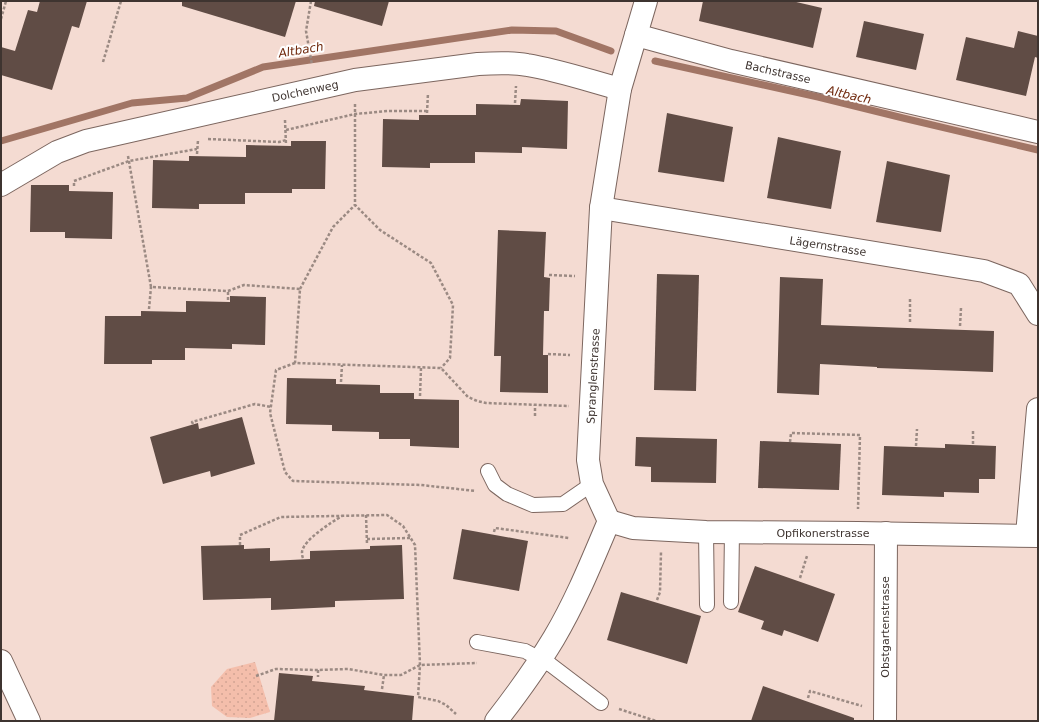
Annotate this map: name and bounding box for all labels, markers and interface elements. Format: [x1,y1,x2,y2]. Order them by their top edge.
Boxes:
water label: Altbach [276,40,325,61]
street label: Bachstrasse [744,59,812,86]
street label: Dolchenweg [271,78,340,105]
water label: Altbach [824,83,873,107]
street label: Lägernstrasse [789,234,867,259]
street label: Spranglenstrasse [585,328,603,424]
street label: Opfikonerstrasse [776,527,870,540]
street label: Obstgartenstrasse [879,576,892,678]

